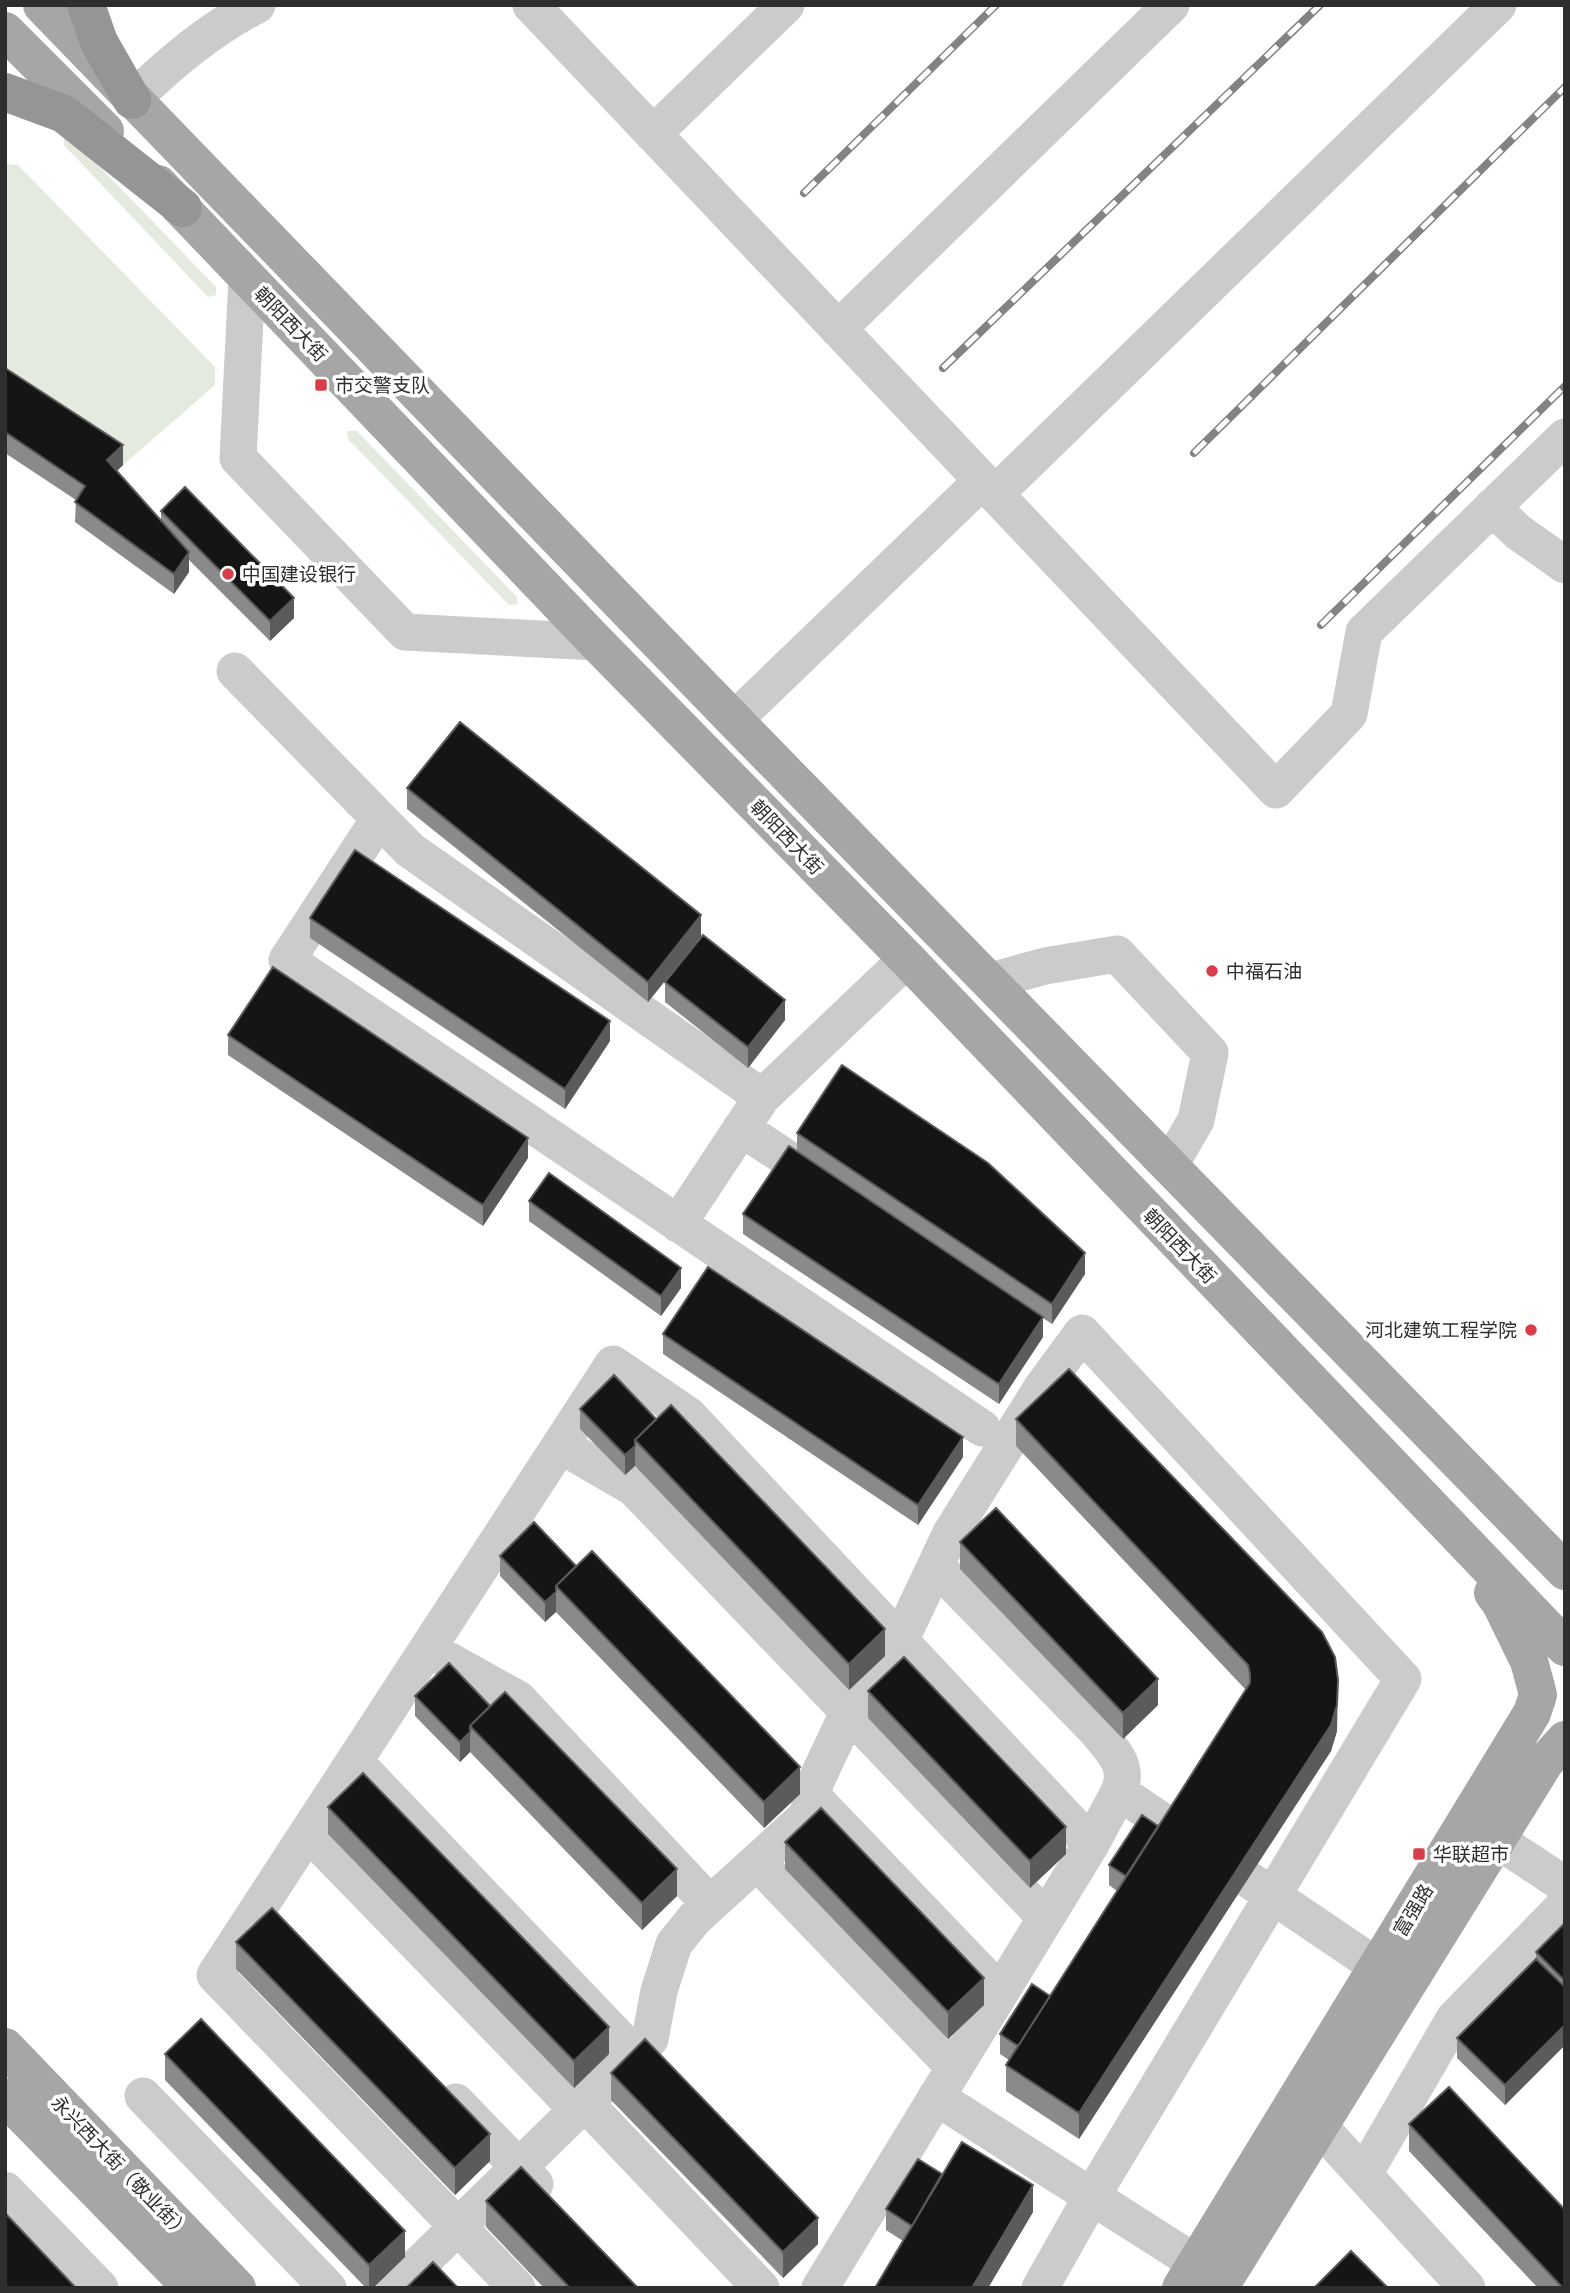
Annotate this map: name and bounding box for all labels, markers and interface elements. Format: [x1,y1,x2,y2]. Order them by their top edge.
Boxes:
street label: 朝阳西大街 [249,281,333,367]
place label: 市交警支队 [335,373,430,397]
marker: 市交警支队 [313,377,329,393]
place label: 中国建设银行 [242,562,356,586]
marker: 中国建设银行 [220,566,236,582]
street label: 朝阳西大街 [745,794,829,880]
place label: 中福石油 [1226,959,1302,983]
marker: 中福石油 [1204,963,1220,979]
street label: 朝阳西大街 [1138,1203,1222,1289]
place label: 河北建筑工程学院 [1365,1318,1517,1342]
marker: 河北建筑工程学院 [1523,1322,1539,1338]
place label: 华联超市 [1433,1842,1509,1866]
marker: 华联超市 [1411,1846,1427,1862]
street label: 富强路 [1388,1879,1438,1941]
street label: 永兴西大街（敬业街） [46,2090,196,2244]

